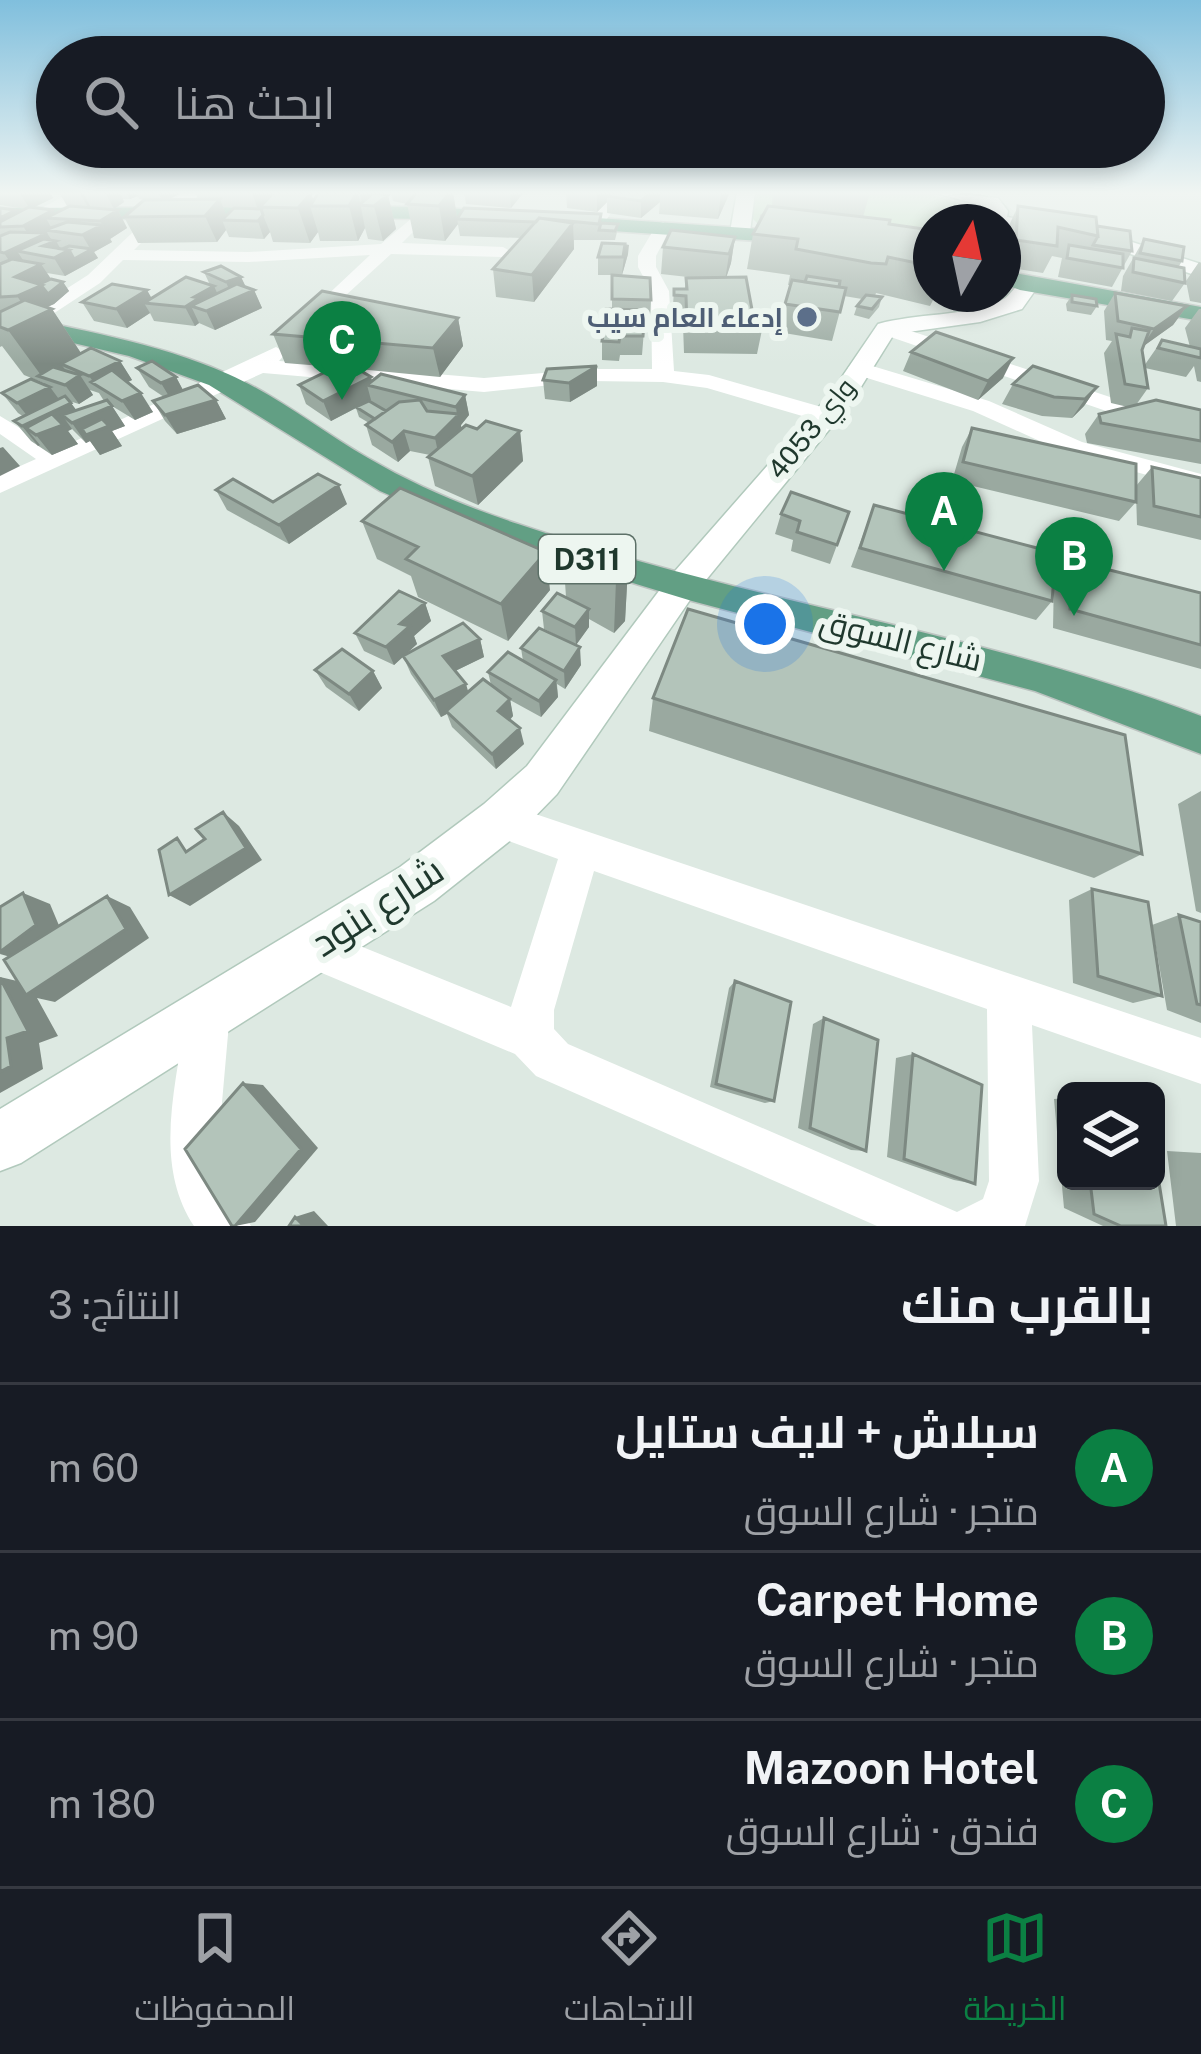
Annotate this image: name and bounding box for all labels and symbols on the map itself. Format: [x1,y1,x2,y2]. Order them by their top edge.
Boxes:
north arrow [913,204,1021,312]
pin: C [303,301,381,400]
place label: إدعاء العام سيب [587,301,783,336]
marker: إدعاء العام سيب [794,304,820,330]
street label: واي 4053 [761,371,866,489]
pin: A [905,472,983,571]
pin: B [1035,517,1113,616]
road number: D311 [539,535,635,583]
your location [735,594,795,654]
street label: شارع السوق [815,602,986,682]
street label: شارع بنود [302,846,454,969]

